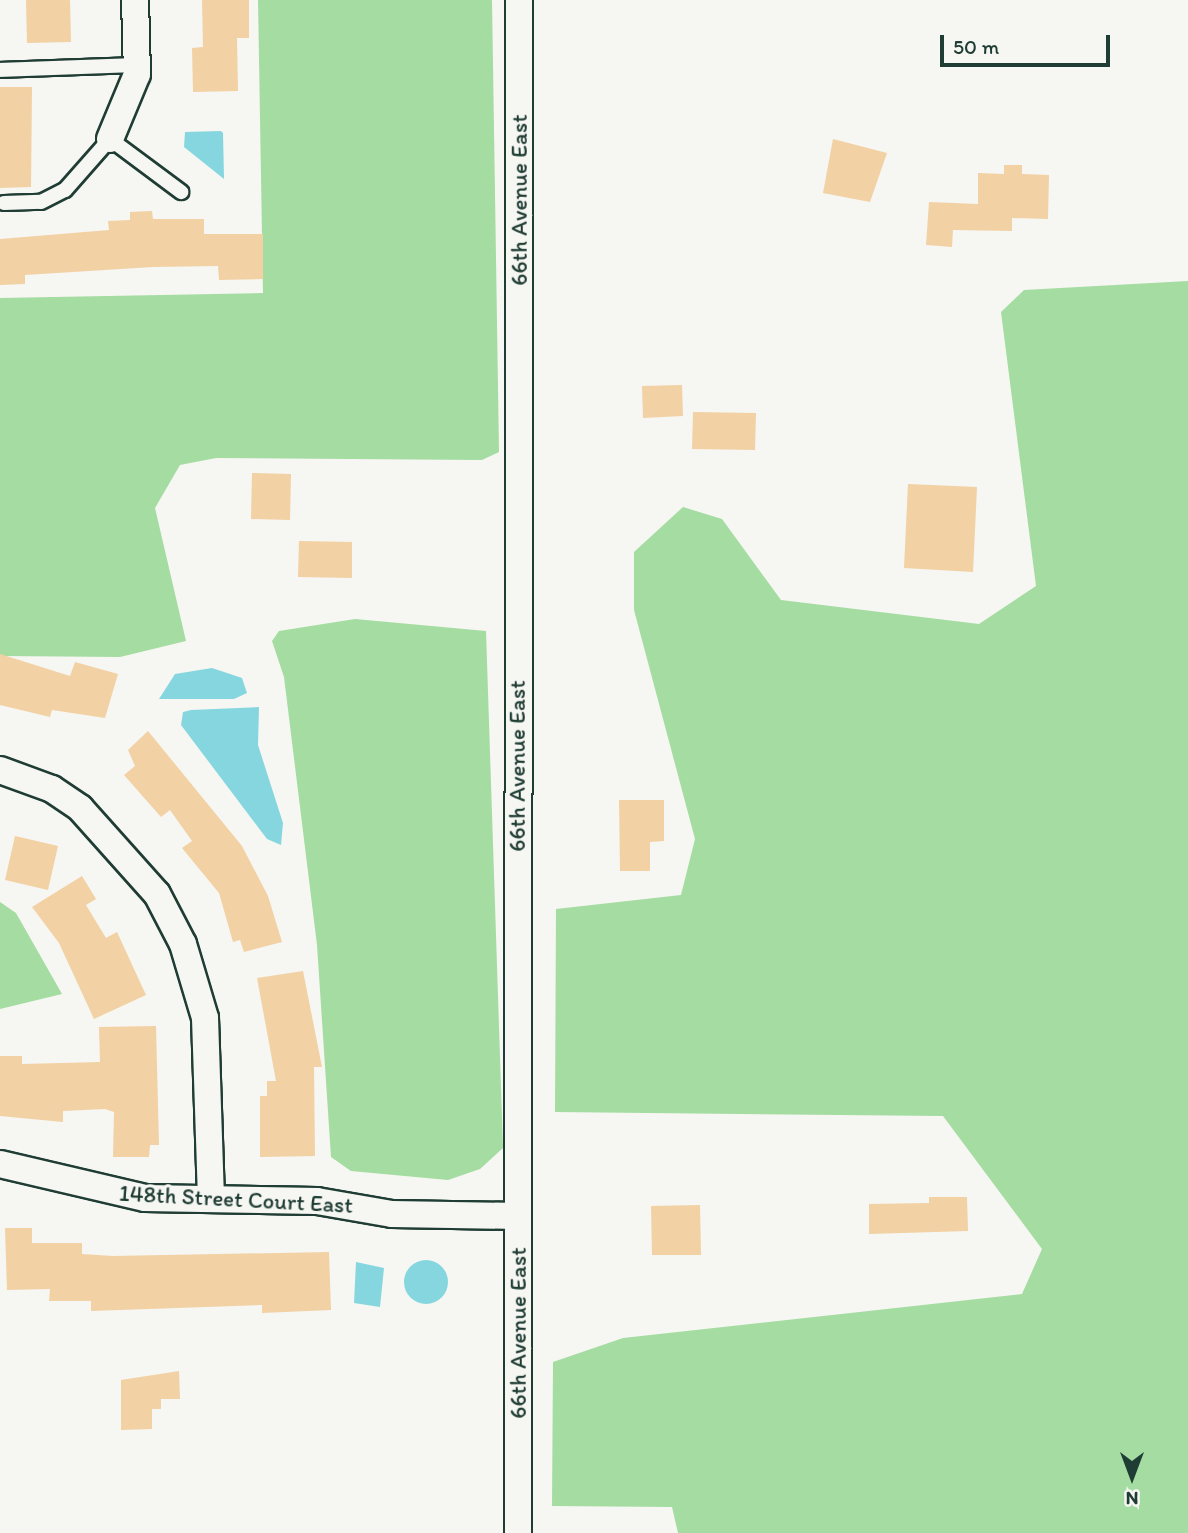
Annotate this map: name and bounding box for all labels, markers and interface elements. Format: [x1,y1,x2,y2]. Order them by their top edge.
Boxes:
scale bar [943,21,1113,65]
text: 50 m [953,34,999,59]
street label: 66th Avenue East [505,115,533,285]
street label: 66th Avenue East [503,681,531,851]
street label: 148th Street Court East [118,1179,354,1219]
street label: 66th Avenue East [504,1248,532,1418]
north arrow [1097,1442,1167,1512]
text: N [1126,1487,1138,1510]

